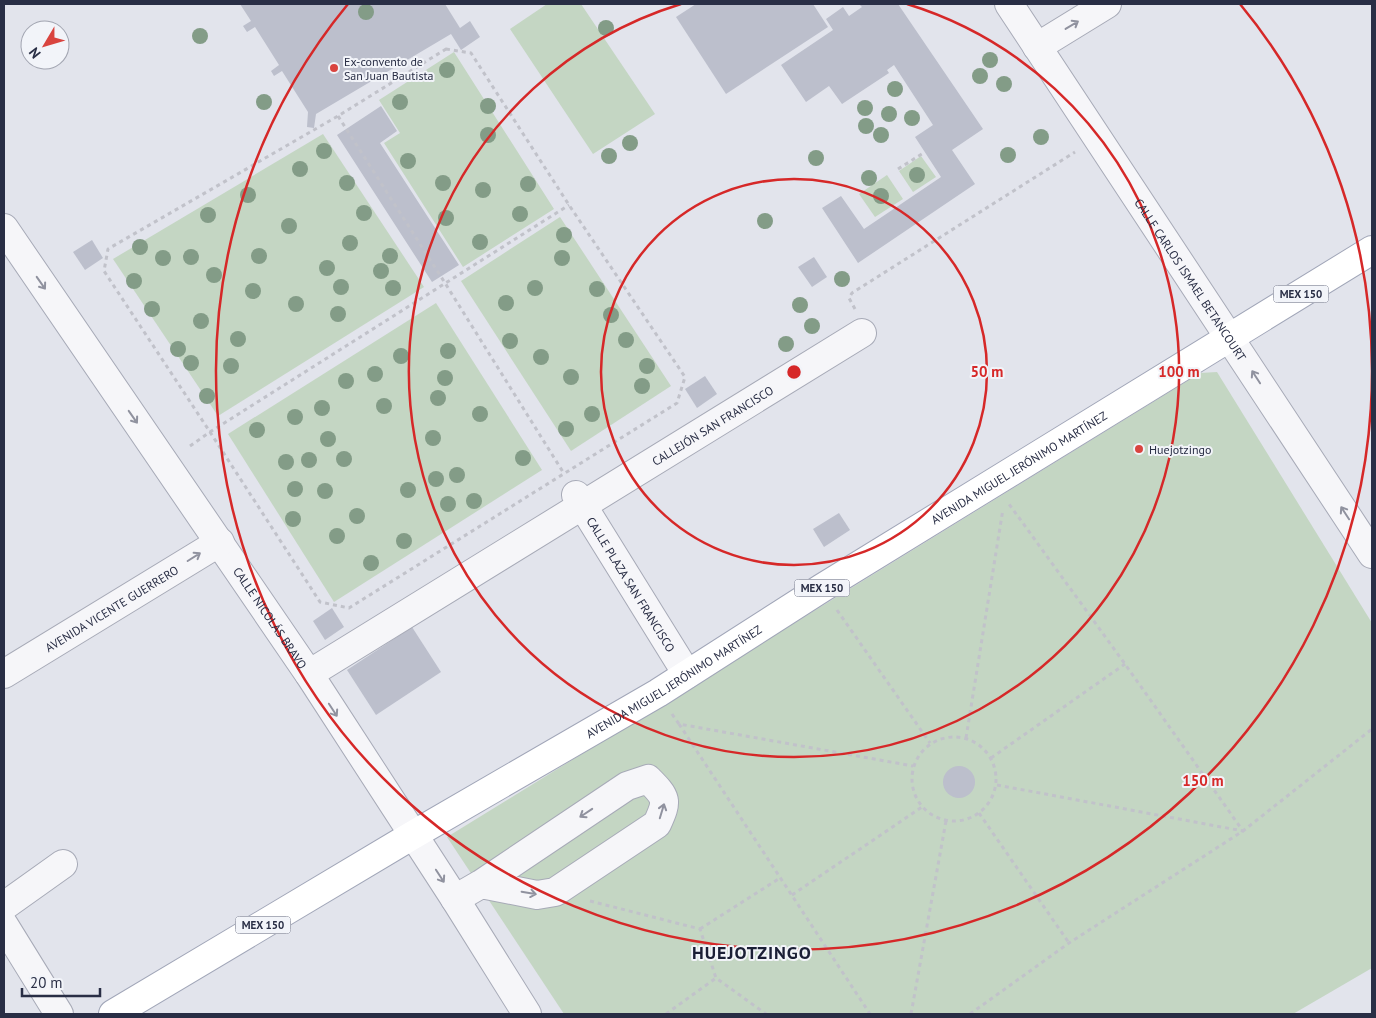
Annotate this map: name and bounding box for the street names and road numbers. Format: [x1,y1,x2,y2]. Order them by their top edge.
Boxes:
street label: CALLE CARLOS ISMAEL BETANCOURT [1132,195,1250,364]
road number: MEX 150 [1274,286,1328,302]
street label: CALLEJÓN SAN FRANCISCO [649,382,776,468]
street label: AVENIDA MIGUEL JERÓNIMO MARTÍNEZ [928,407,1110,527]
street label: CALLE PLAZA SAN FRANCISCO [584,514,679,654]
street label: AVENIDA VICENTE GUERRERO [42,562,181,655]
street label: CALLE NICOLÁS BRAVO [230,564,310,671]
road number: MEX 150 [794,580,850,596]
street label: AVENIDA MIGUEL JERÓNIMO MARTÍNEZ [583,621,765,741]
road number: MEX 150 [236,916,290,934]

